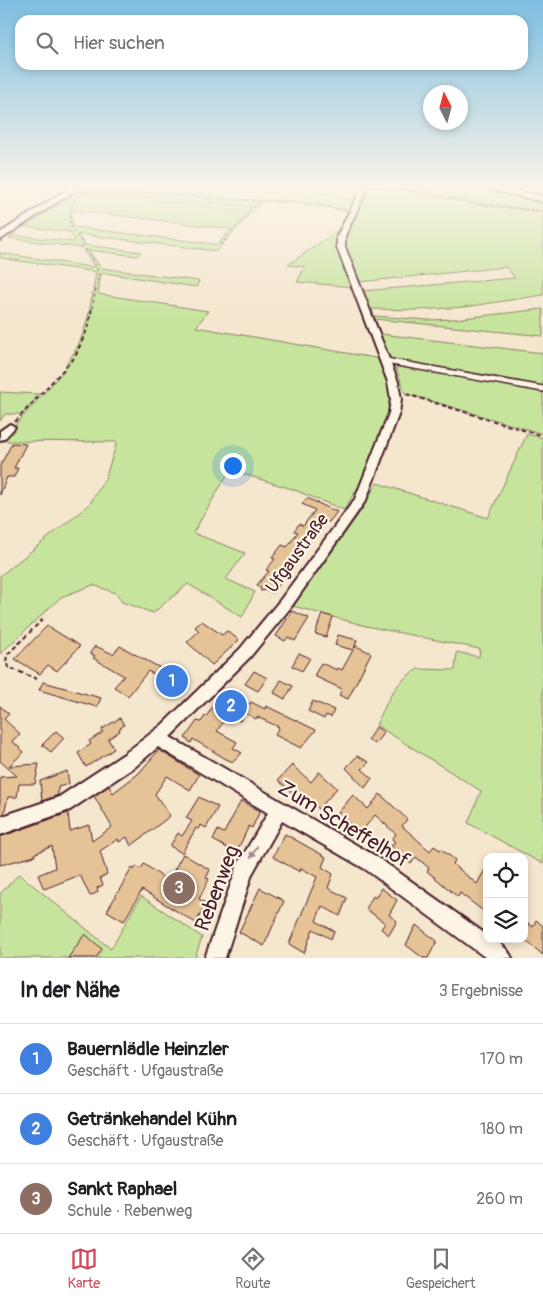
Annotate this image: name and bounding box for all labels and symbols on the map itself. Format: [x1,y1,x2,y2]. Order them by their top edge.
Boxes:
north arrow [423,85,468,130]
your location [220,453,246,479]
street label: Ufgaustraße [261,509,334,598]
pin: 1 [156,662,188,700]
pin: 2 [215,687,247,725]
street label: Zum Scheffelhof [273,774,415,875]
street label: Rebenweg [189,841,246,935]
one-way arrow [250,845,259,859]
pin: 3 [163,869,195,907]

